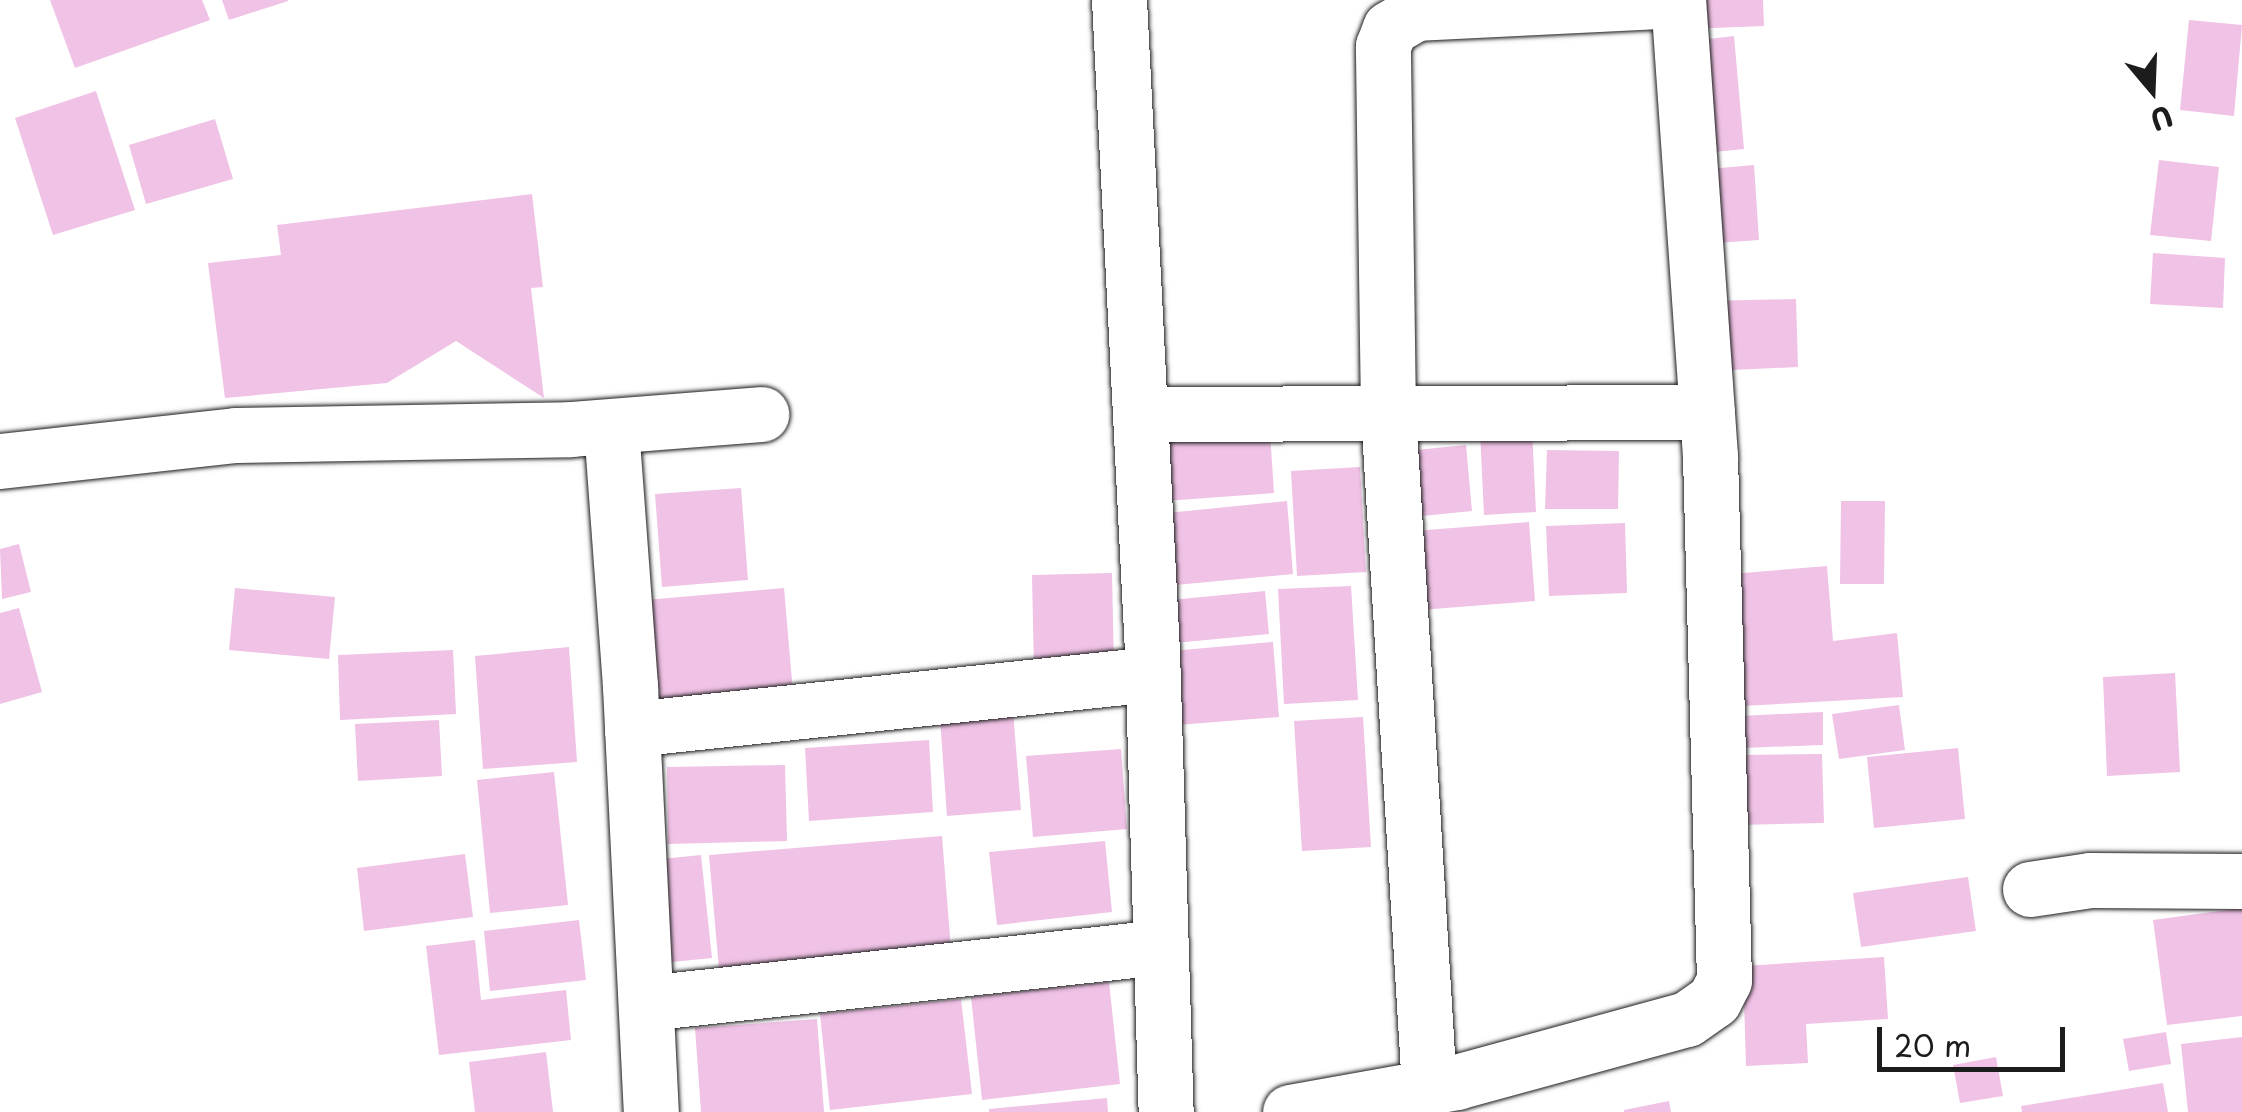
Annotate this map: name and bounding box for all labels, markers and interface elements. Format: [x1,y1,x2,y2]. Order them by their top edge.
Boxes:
north arrow [2102,40,2202,140]
text: U [2145,95,2179,143]
scale bar [1882,1007,2070,1069]
text: 20 m [1894,1022,1971,1067]

